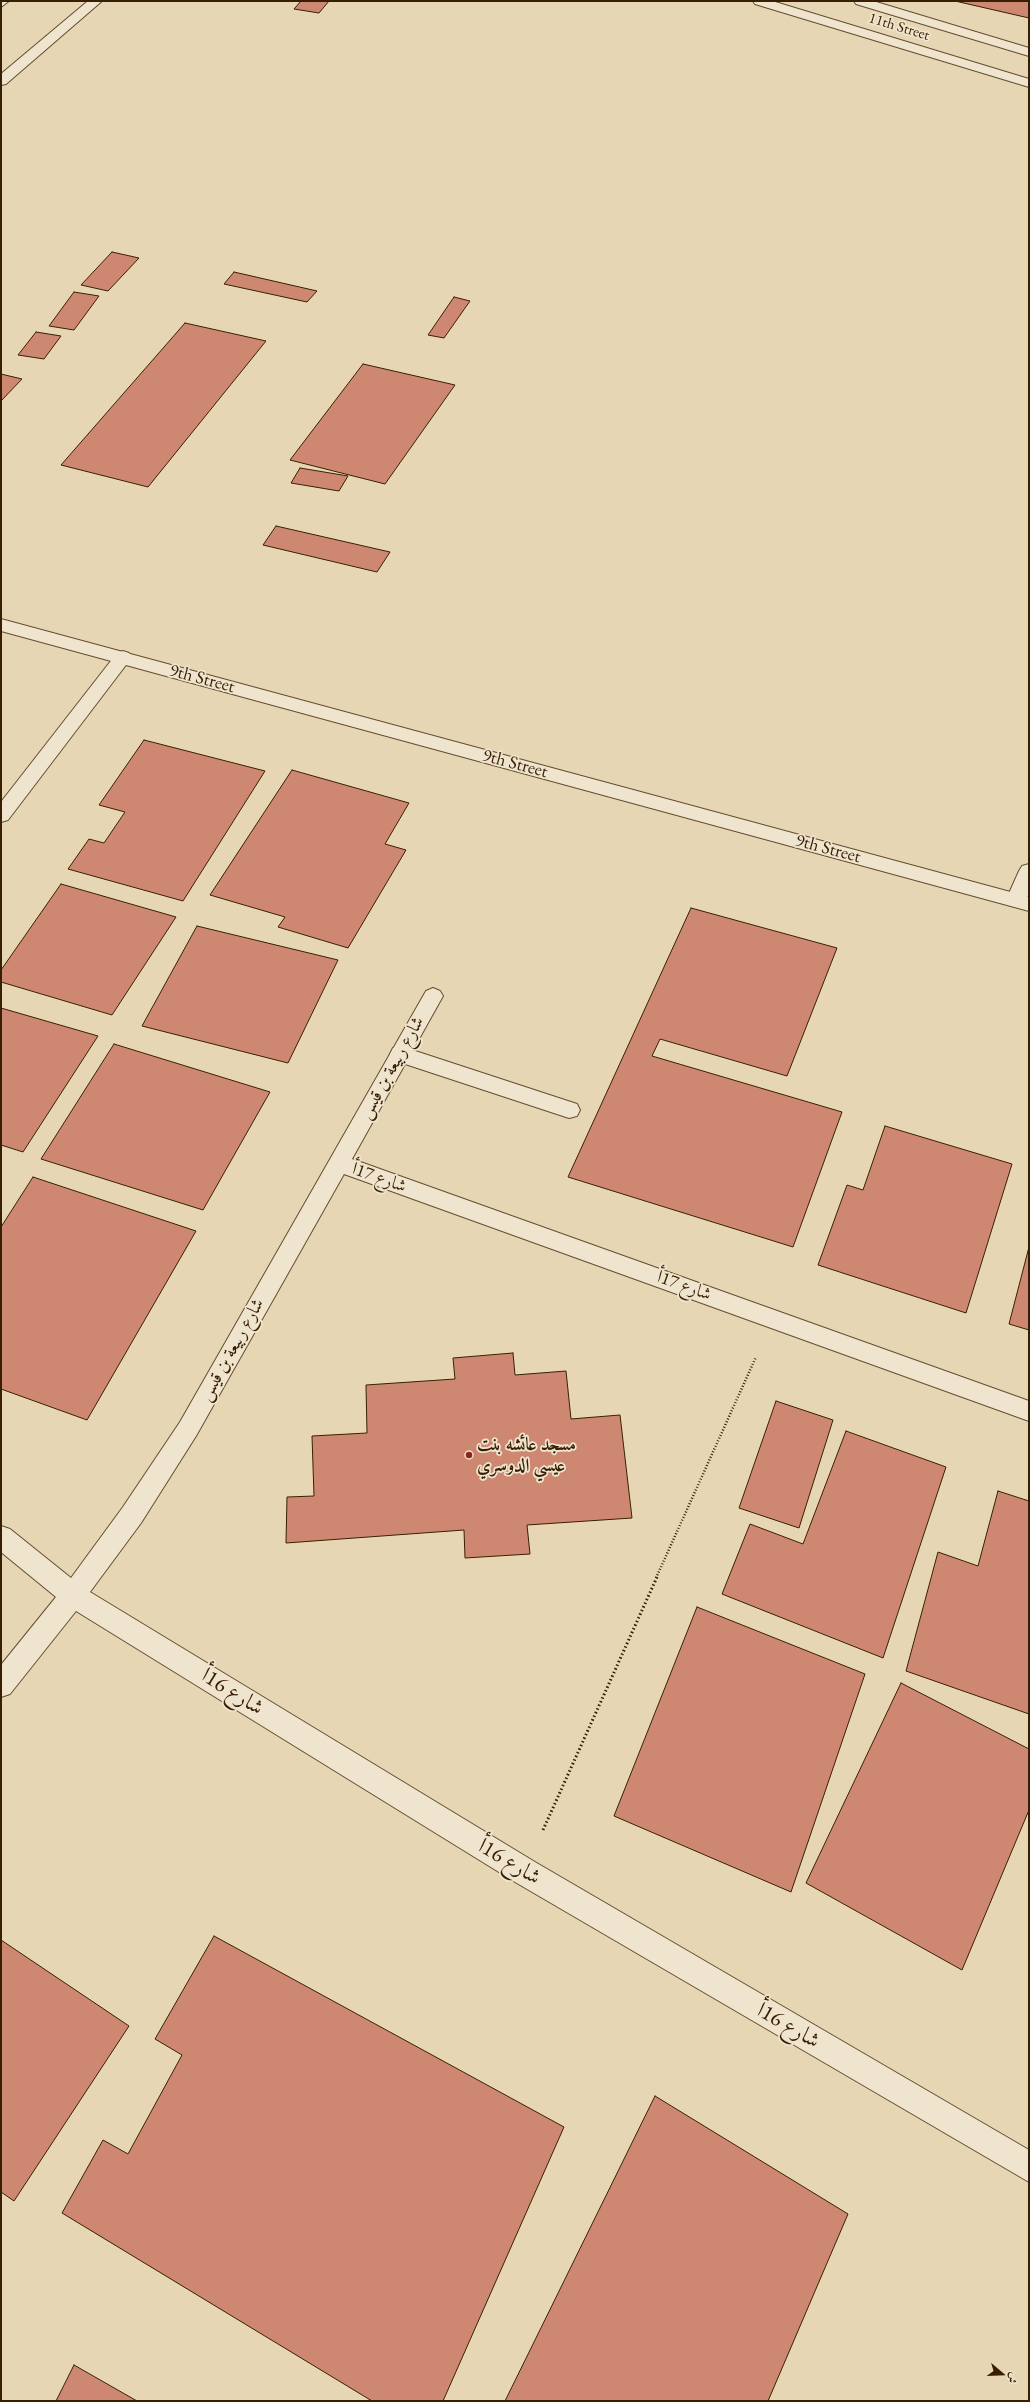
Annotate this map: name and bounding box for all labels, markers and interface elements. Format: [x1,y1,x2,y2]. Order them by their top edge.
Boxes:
street label: 11th Street [866,9,932,45]
street label: 9th Street [167,660,237,698]
street label: 9th Street [480,745,550,783]
street label: 9th Street [793,830,863,868]
street label: شارع ربيعة بن قيس [355,1013,429,1123]
street label: شارع 17أ [349,1158,409,1198]
street label: شارع 17أ [654,1266,714,1306]
street label: شارع ربيعة بن قيس [195,1295,269,1405]
place label: مسجد عائشه بنت عيسي الدوسري [477,1434,576,1476]
marker: مسجد عائشه بنت عيسي الدوسري [464,1450,474,1460]
street label: شارع 16أ [196,1663,268,1721]
street label: شارع 16أ [473,1833,545,1891]
street label: شارع 16أ [752,1997,824,2055]
north arrow [982,2354,1022,2394]
text: ش [1005,2370,1022,2385]

